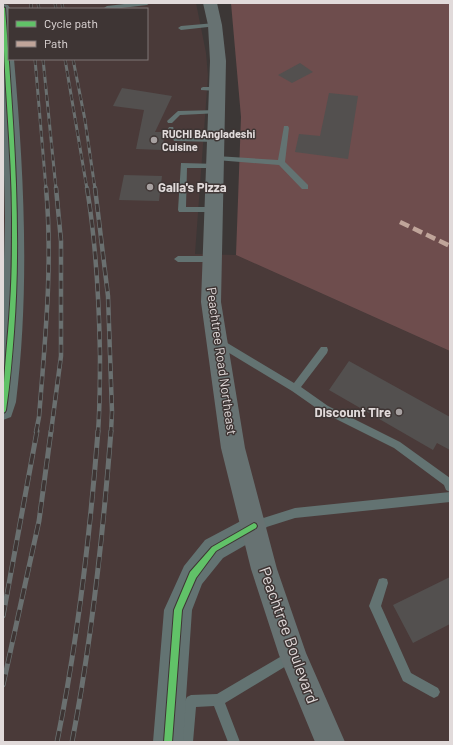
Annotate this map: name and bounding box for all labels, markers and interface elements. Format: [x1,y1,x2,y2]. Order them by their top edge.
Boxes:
legend [8,8,148,60]
text: Cycle path [44,16,98,30]
text: Path [44,36,68,50]
place label: RUCHI BAngladeshi Cuisine [162,127,255,153]
marker: RUCHI BAngladeshi Cuisine [149,135,159,145]
place label: Galla's Pizza [158,179,227,195]
marker: Galla's Pizza [145,182,155,192]
street label: Peachtree Road Northeast [204,286,240,436]
place label: Discount Tire [314,404,391,420]
marker: Discount Tire [394,407,404,417]
street label: Peachtree Boulevard [256,564,323,706]

